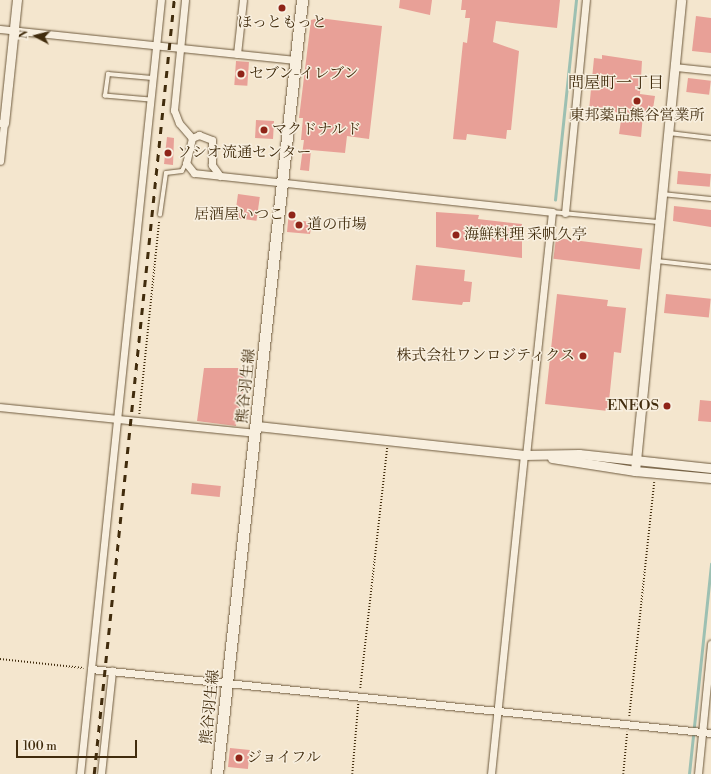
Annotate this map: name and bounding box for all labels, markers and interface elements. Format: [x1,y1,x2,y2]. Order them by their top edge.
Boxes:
marker: ほっともっと [277,3,287,13]
place label: ほっともっと [237,14,327,32]
north arrow [16,16,56,56]
text: N [17,29,32,40]
place label: セブン-イレブン [249,65,360,83]
marker: セブン-イレブン [236,69,246,79]
district label: 問屋町一丁目 [568,73,664,93]
marker: 東邦薬品熊谷営業所 [632,96,642,106]
place label: 東邦薬品熊谷営業所 [570,107,704,125]
place label: マクドナルド [272,121,362,139]
marker: マクドナルド [259,125,269,135]
place label: ソシオ流通センター [177,144,312,162]
marker: ソシオ流通センター [162,147,174,159]
place label: 居酒屋いつこ [194,206,284,224]
marker: 居酒屋いつこ [287,210,297,220]
place label: 道の市場 [307,216,367,234]
marker: 道の市場 [294,220,304,230]
place label: 海鮮料理 采帆久亭 [464,226,587,244]
marker: 海鮮料理 采帆久亭 [451,230,461,240]
place label: 株式会社ワンロジティクス [395,347,575,365]
street label: 熊谷羽生線 [233,348,259,424]
marker: 株式会社ワンロジティクス [578,351,588,361]
place label: ENEOS [607,397,659,415]
marker: ENEOS [662,401,672,411]
street label: 熊谷羽生線 [197,669,223,745]
scale bar [18,732,139,758]
text: 100 m [23,739,57,754]
place label: ジョイフル [247,749,322,767]
marker: ジョイフル [234,753,244,763]

